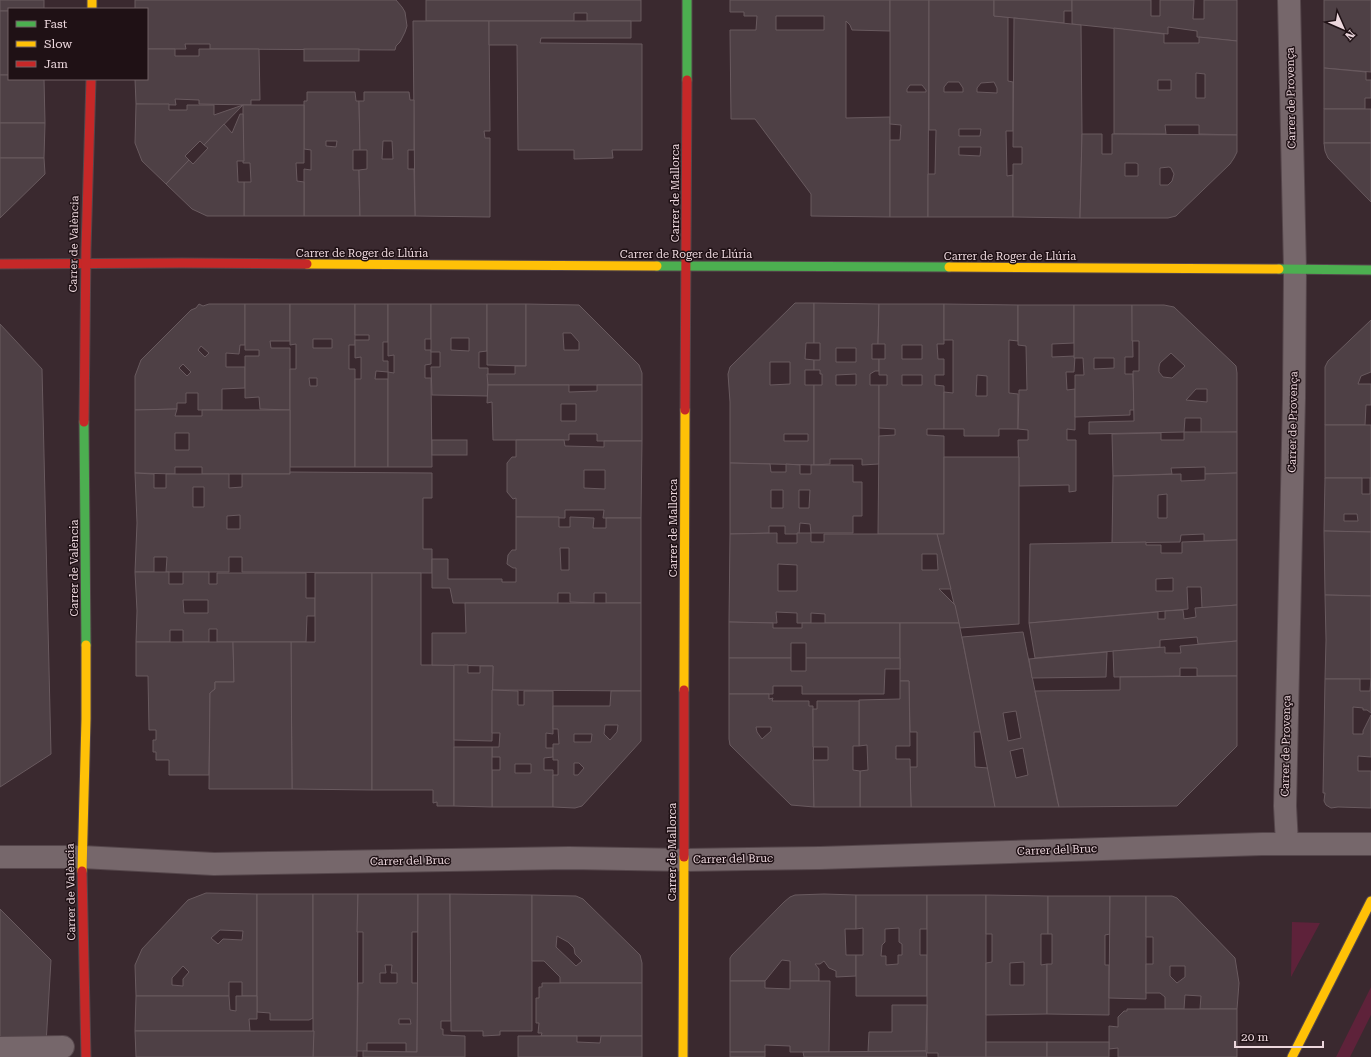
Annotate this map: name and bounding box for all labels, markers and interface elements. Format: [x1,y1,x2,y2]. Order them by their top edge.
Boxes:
legend [8,8,148,80]
north arrow [1323,8,1363,48]
text: Fast [44,17,68,31]
text: N [1342,27,1357,43]
text: Slow [44,37,72,51]
street label: Carrer de Provença [1284,47,1298,149]
text: Jam [44,57,68,71]
street label: Carrer de Mallorca [669,144,682,242]
street label: Carrer de València [67,195,81,293]
street label: Carrer de Roger de Llúria [296,247,428,260]
street label: Carrer de Roger de Llúria [620,248,752,261]
street label: Carrer de Roger de Llúria [944,250,1076,263]
street label: Carrer de Provença [1286,371,1300,473]
street label: Carrer de Mallorca [667,479,680,577]
street label: Carrer de València [68,519,81,617]
street label: Carrer de Provença [1279,695,1293,797]
street label: Carrer de Mallorca [666,803,679,901]
street label: Carrer del Bruc [1017,842,1097,858]
street label: Carrer de València [64,843,78,941]
street label: Carrer del Bruc [693,852,773,866]
street label: Carrer del Bruc [370,854,450,868]
scale bar [1235,1023,1323,1049]
text: 20 m [1241,1030,1268,1044]

